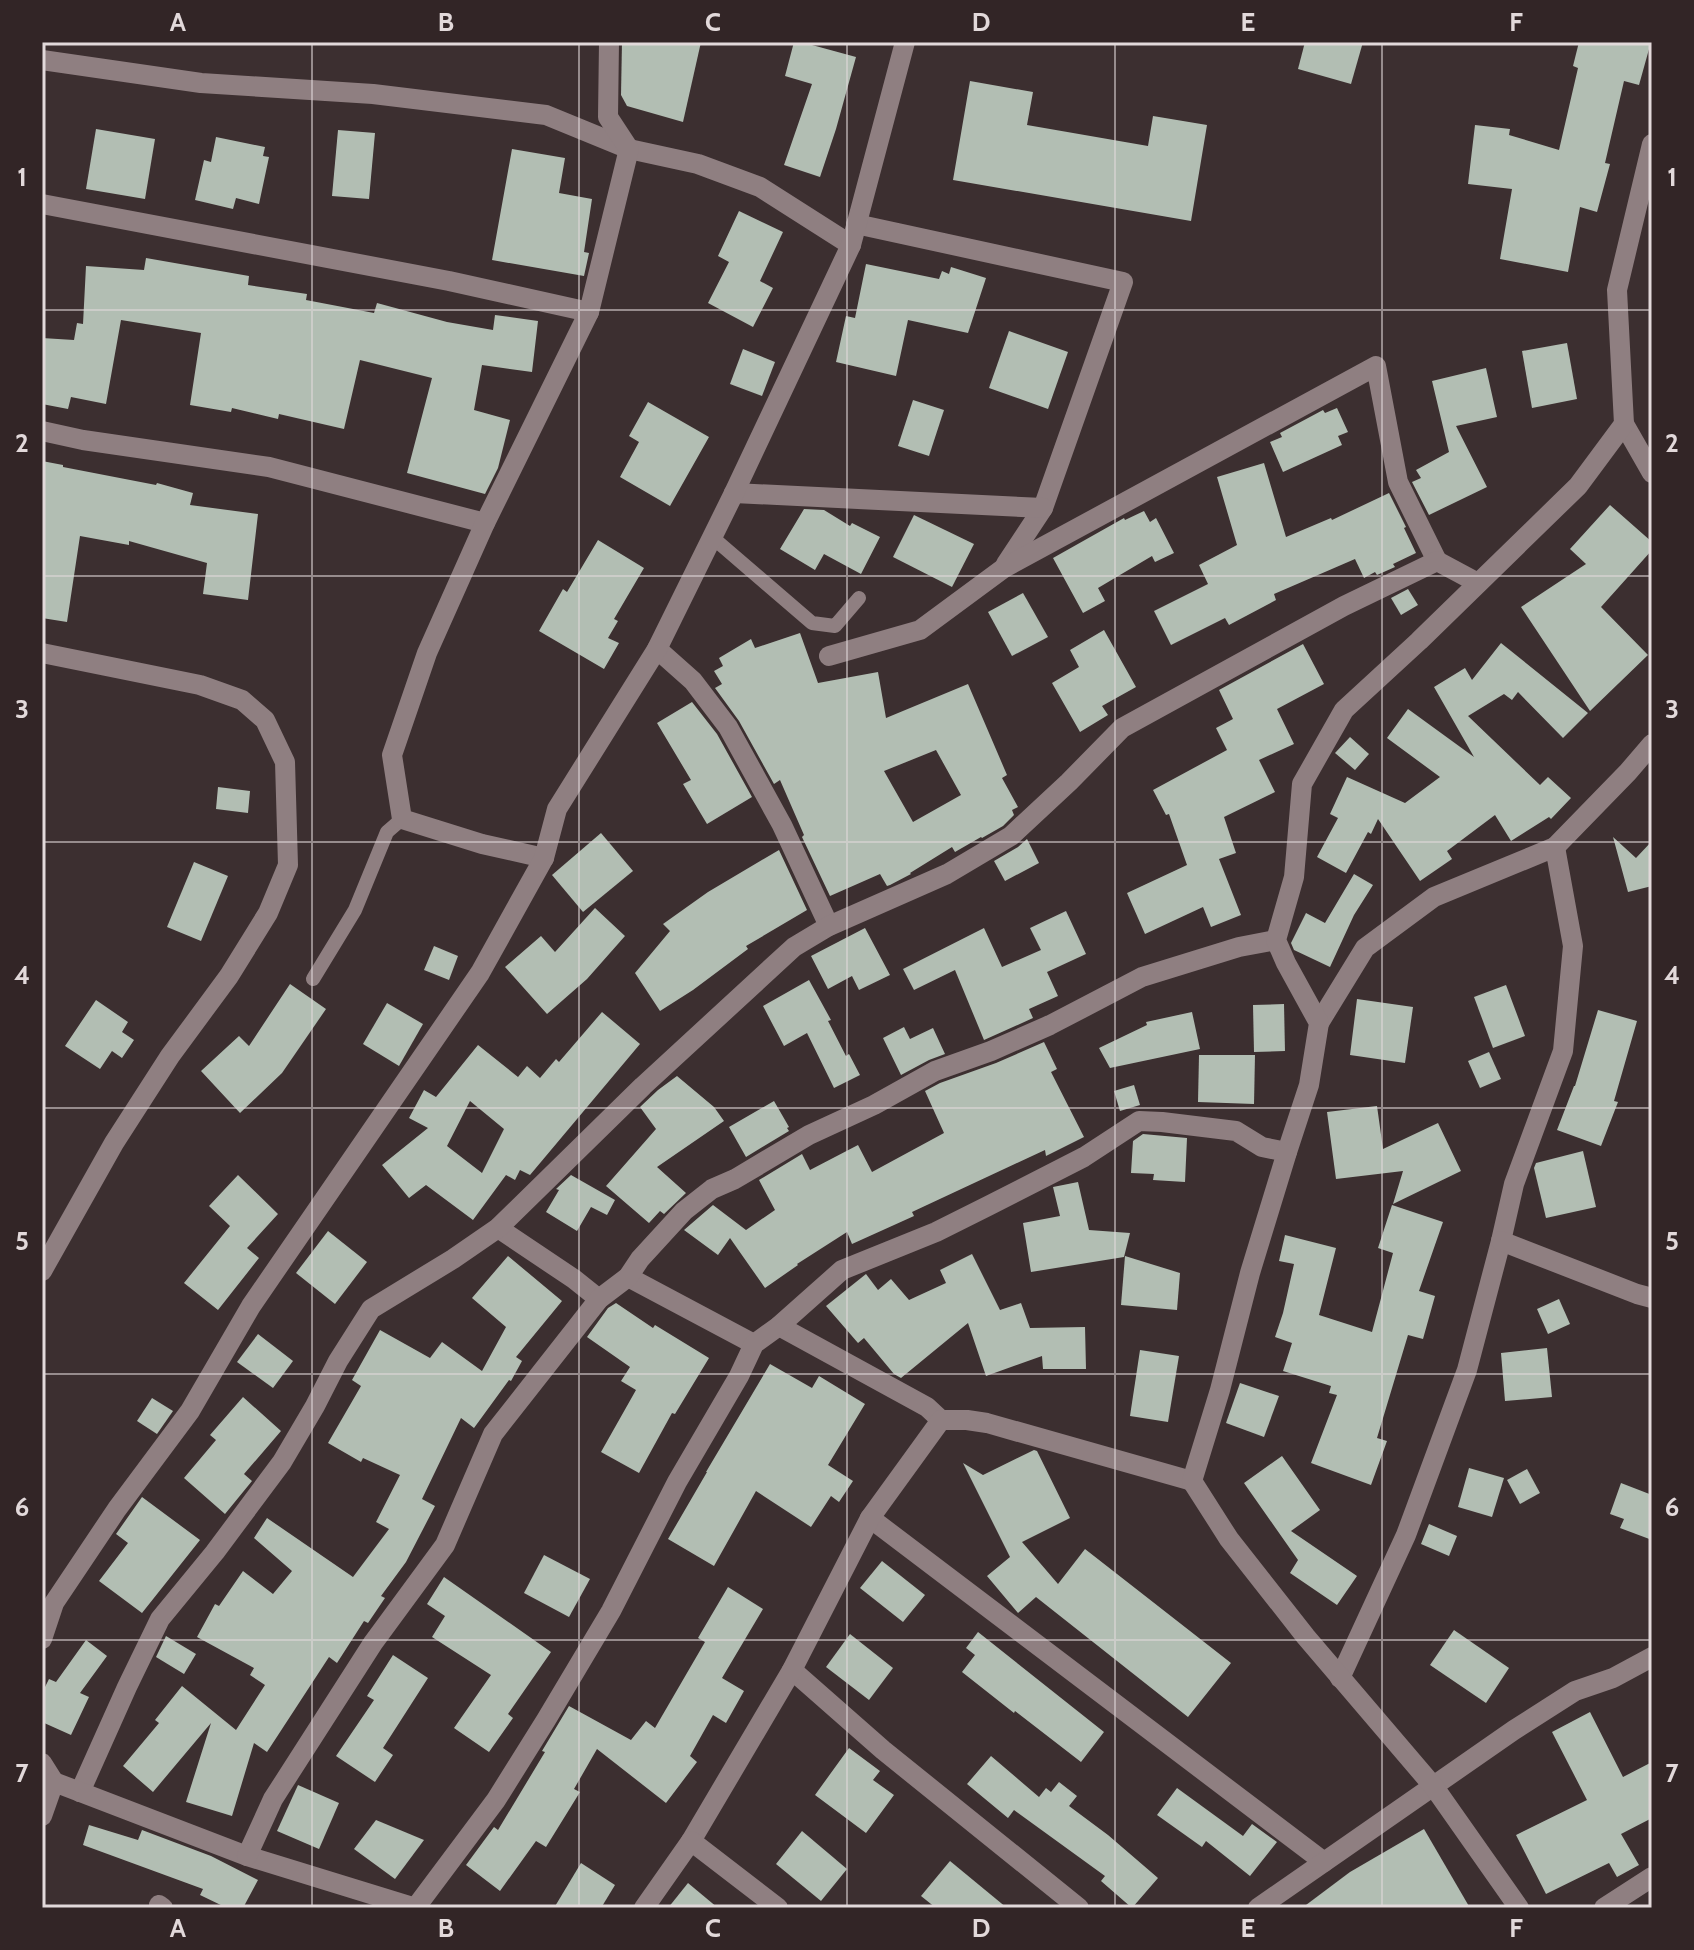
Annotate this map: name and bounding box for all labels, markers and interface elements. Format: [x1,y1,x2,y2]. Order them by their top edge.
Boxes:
text: A [170,6,187,38]
text: B [438,6,454,38]
text: C [705,6,721,38]
text: D [972,6,990,38]
text: E [1241,6,1255,38]
text: F [1509,6,1523,38]
text: 1 [17,161,27,193]
text: 1 [1667,161,1677,193]
text: 2 [15,427,29,459]
text: 2 [1665,427,1679,459]
text: 3 [15,693,29,725]
text: 3 [1665,693,1679,725]
text: 4 [14,959,30,991]
text: 4 [1664,959,1680,991]
text: 5 [15,1225,29,1257]
text: 5 [1665,1225,1679,1257]
text: 6 [15,1491,29,1523]
text: 6 [1665,1491,1679,1523]
text: 7 [15,1757,29,1789]
text: 7 [1665,1757,1679,1789]
text: A [170,1912,187,1944]
text: B [438,1912,454,1944]
text: C [705,1912,721,1944]
text: D [972,1912,990,1944]
text: E [1241,1912,1255,1944]
text: F [1509,1912,1523,1944]

